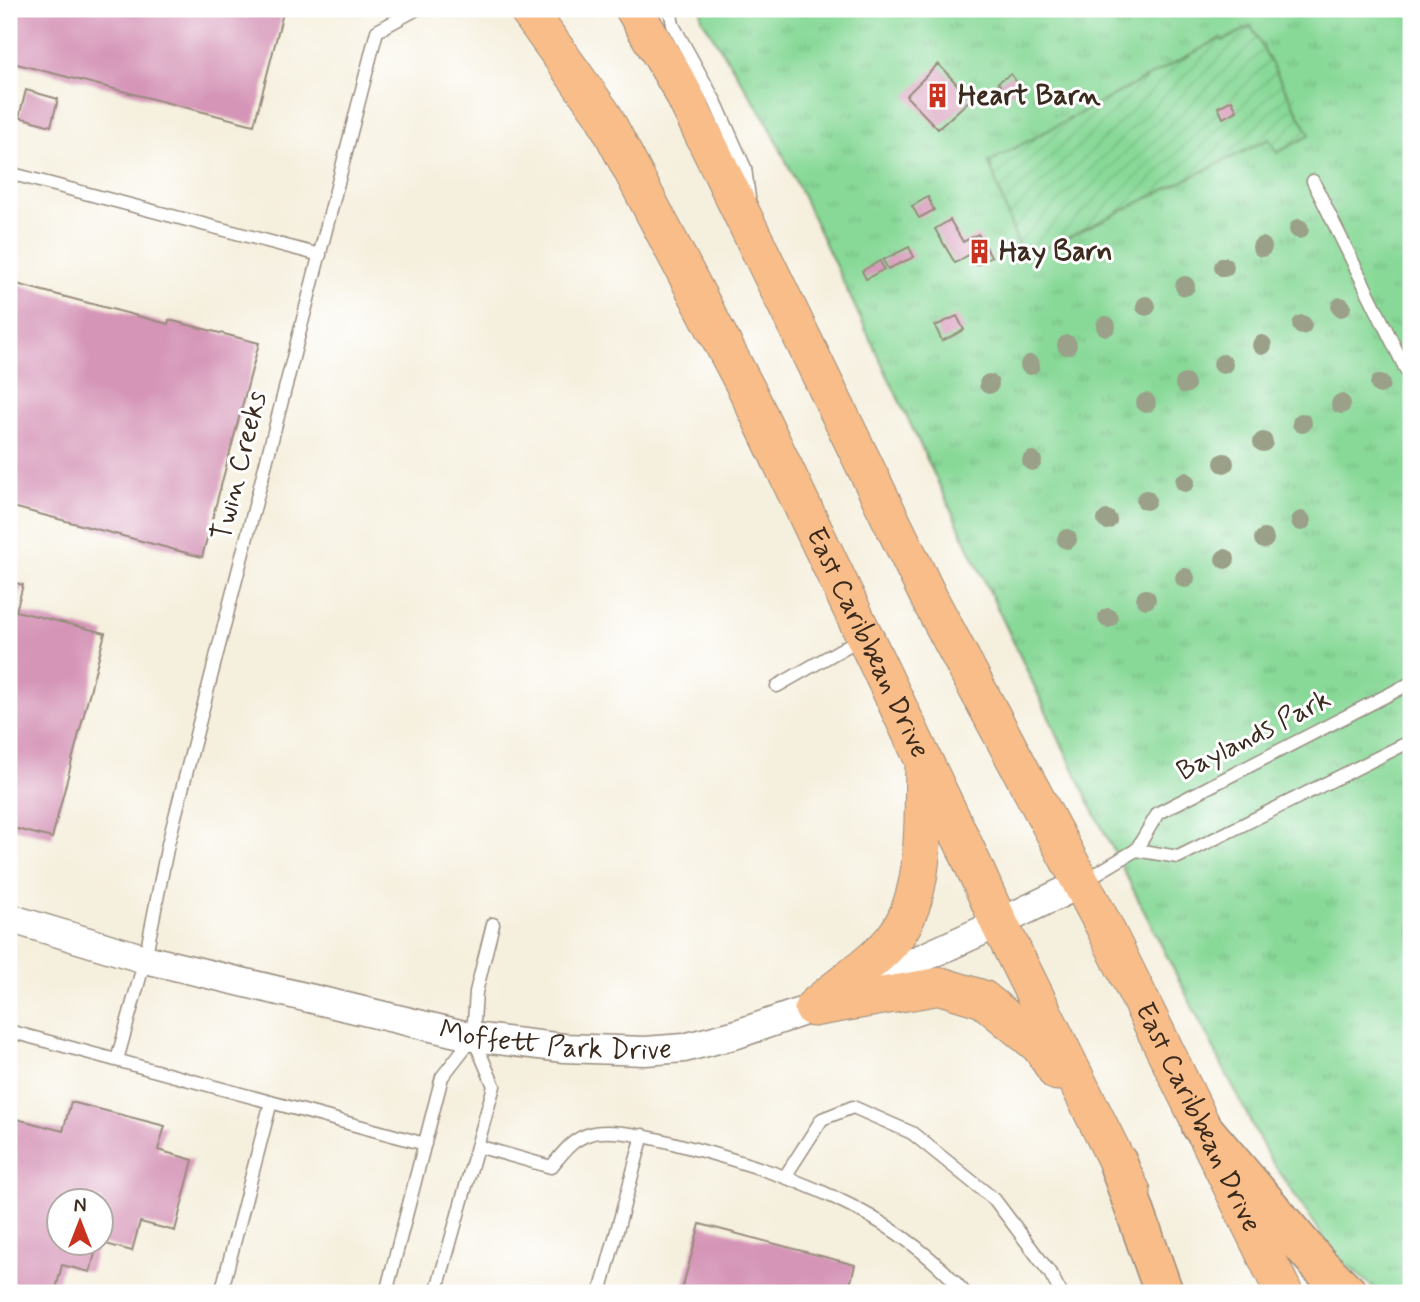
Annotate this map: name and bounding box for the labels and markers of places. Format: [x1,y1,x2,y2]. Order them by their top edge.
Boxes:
place label: Heart Barn [958,78,1101,115]
building icon: Heart Barn [924,82,952,110]
place label: Hay Barn [999,234,1113,271]
building icon: Hay Barn [965,238,993,266]

